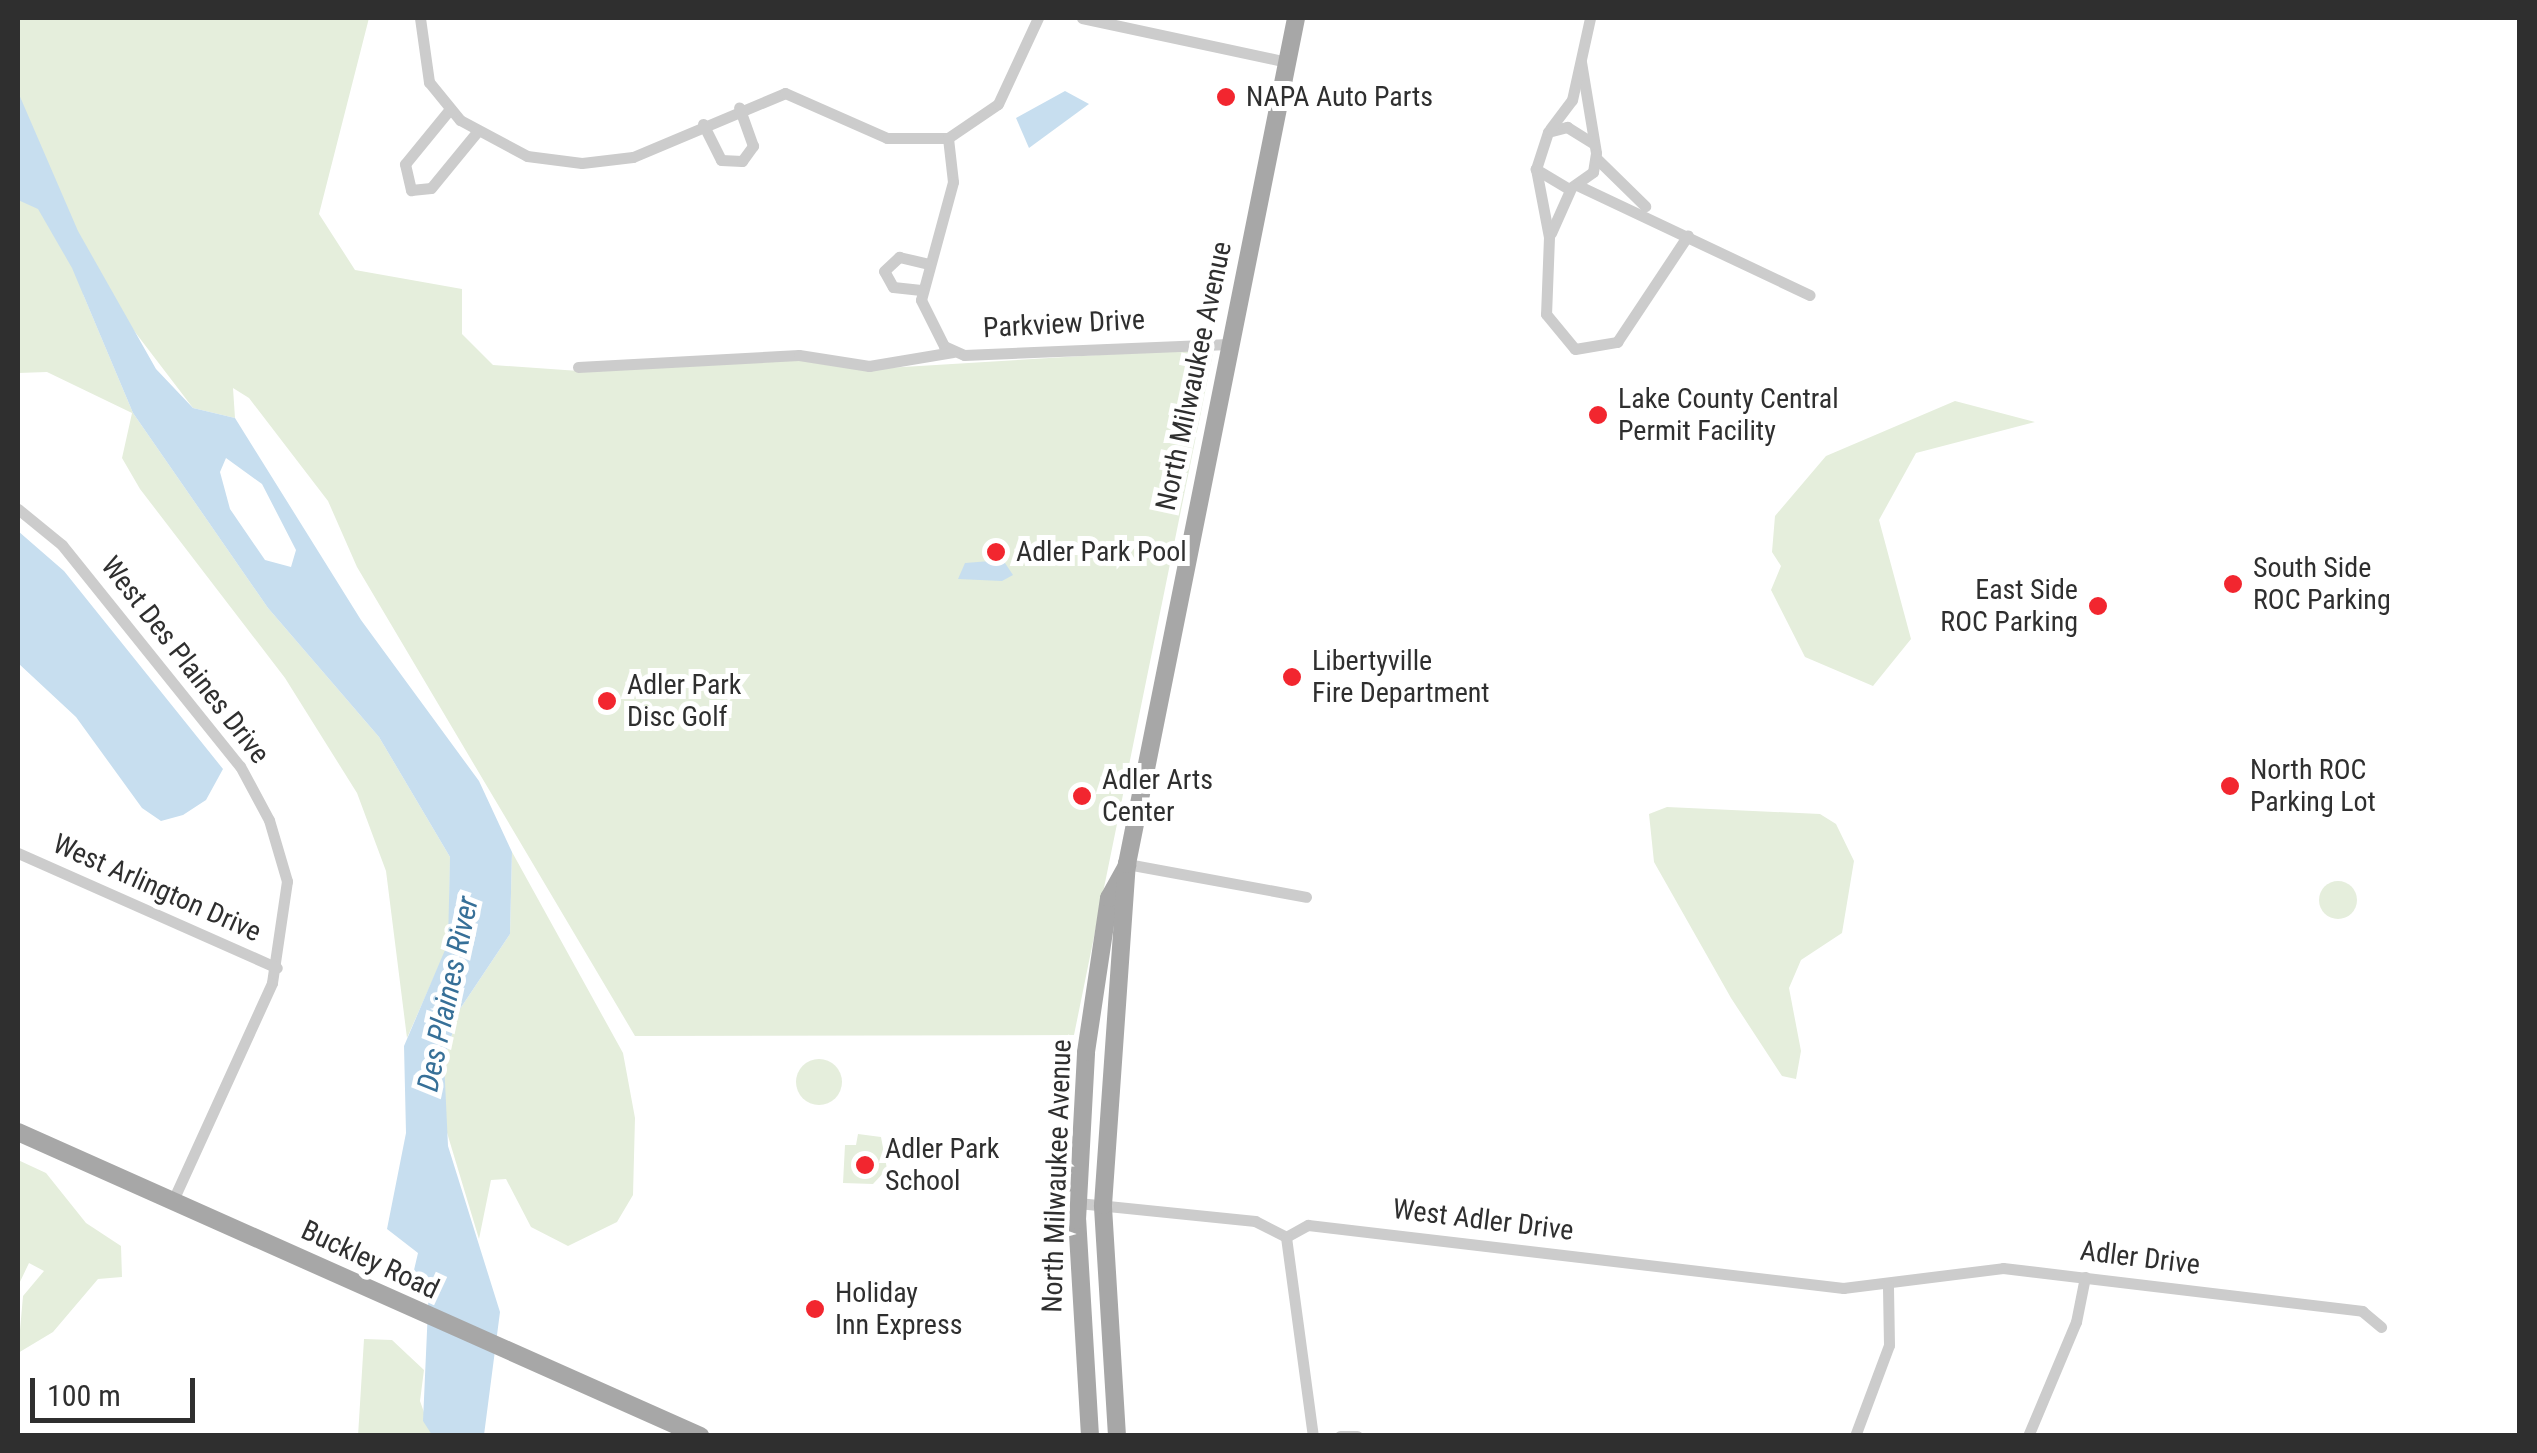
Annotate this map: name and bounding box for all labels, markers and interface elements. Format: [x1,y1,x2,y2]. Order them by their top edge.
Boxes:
place label: NAPA Auto Parts [1246,80,1433,114]
marker: NAPA Auto Parts [1215,86,1237,108]
street label: North Milwaukee Avenue [1149,239,1239,513]
street label: Parkview Drive [982,303,1146,345]
place label: Lake County Central Permit Facility [1618,382,1839,448]
marker: Lake County Central Permit Facility [1587,404,1609,426]
place label: Adler Park Pool [1016,535,1187,569]
marker: Adler Park Pool [985,541,1007,563]
street label: West Des Plaines Drive [94,550,276,770]
place label: South Side ROC Parking [2253,551,2391,617]
place label: East Side ROC Parking [1940,573,2078,639]
marker: South Side ROC Parking [2222,573,2244,595]
marker: East Side ROC Parking [2087,595,2109,617]
place label: Libertyville Fire Department [1312,644,1490,710]
marker: Libertyville Fire Department [1281,666,1303,688]
place label: Adler Park Disc Golf [627,668,741,734]
marker: Adler Park Disc Golf [596,690,618,712]
place label: North ROC Parking Lot [2250,753,2376,819]
place label: Adler Arts Center [1102,763,1213,829]
marker: North ROC Parking Lot [2219,775,2241,797]
marker: Adler Arts Center [1071,785,1093,807]
street label: West Arlington Drive [48,827,266,949]
water label: Des Plaines River [410,893,486,1095]
street label: North Milwaukee Avenue [1035,1039,1079,1313]
place label: Adler Park School [885,1132,999,1198]
marker: Adler Park School [854,1154,876,1176]
street label: West Adler Drive [1391,1192,1575,1248]
street label: Buckley Road [296,1213,444,1307]
street label: Adler Drive [2078,1234,2202,1282]
place label: Holiday Inn Express [835,1276,963,1342]
marker: Holiday Inn Express [804,1298,826,1320]
scale bar [35,1358,200,1420]
text: 100 m [47,1378,121,1413]

